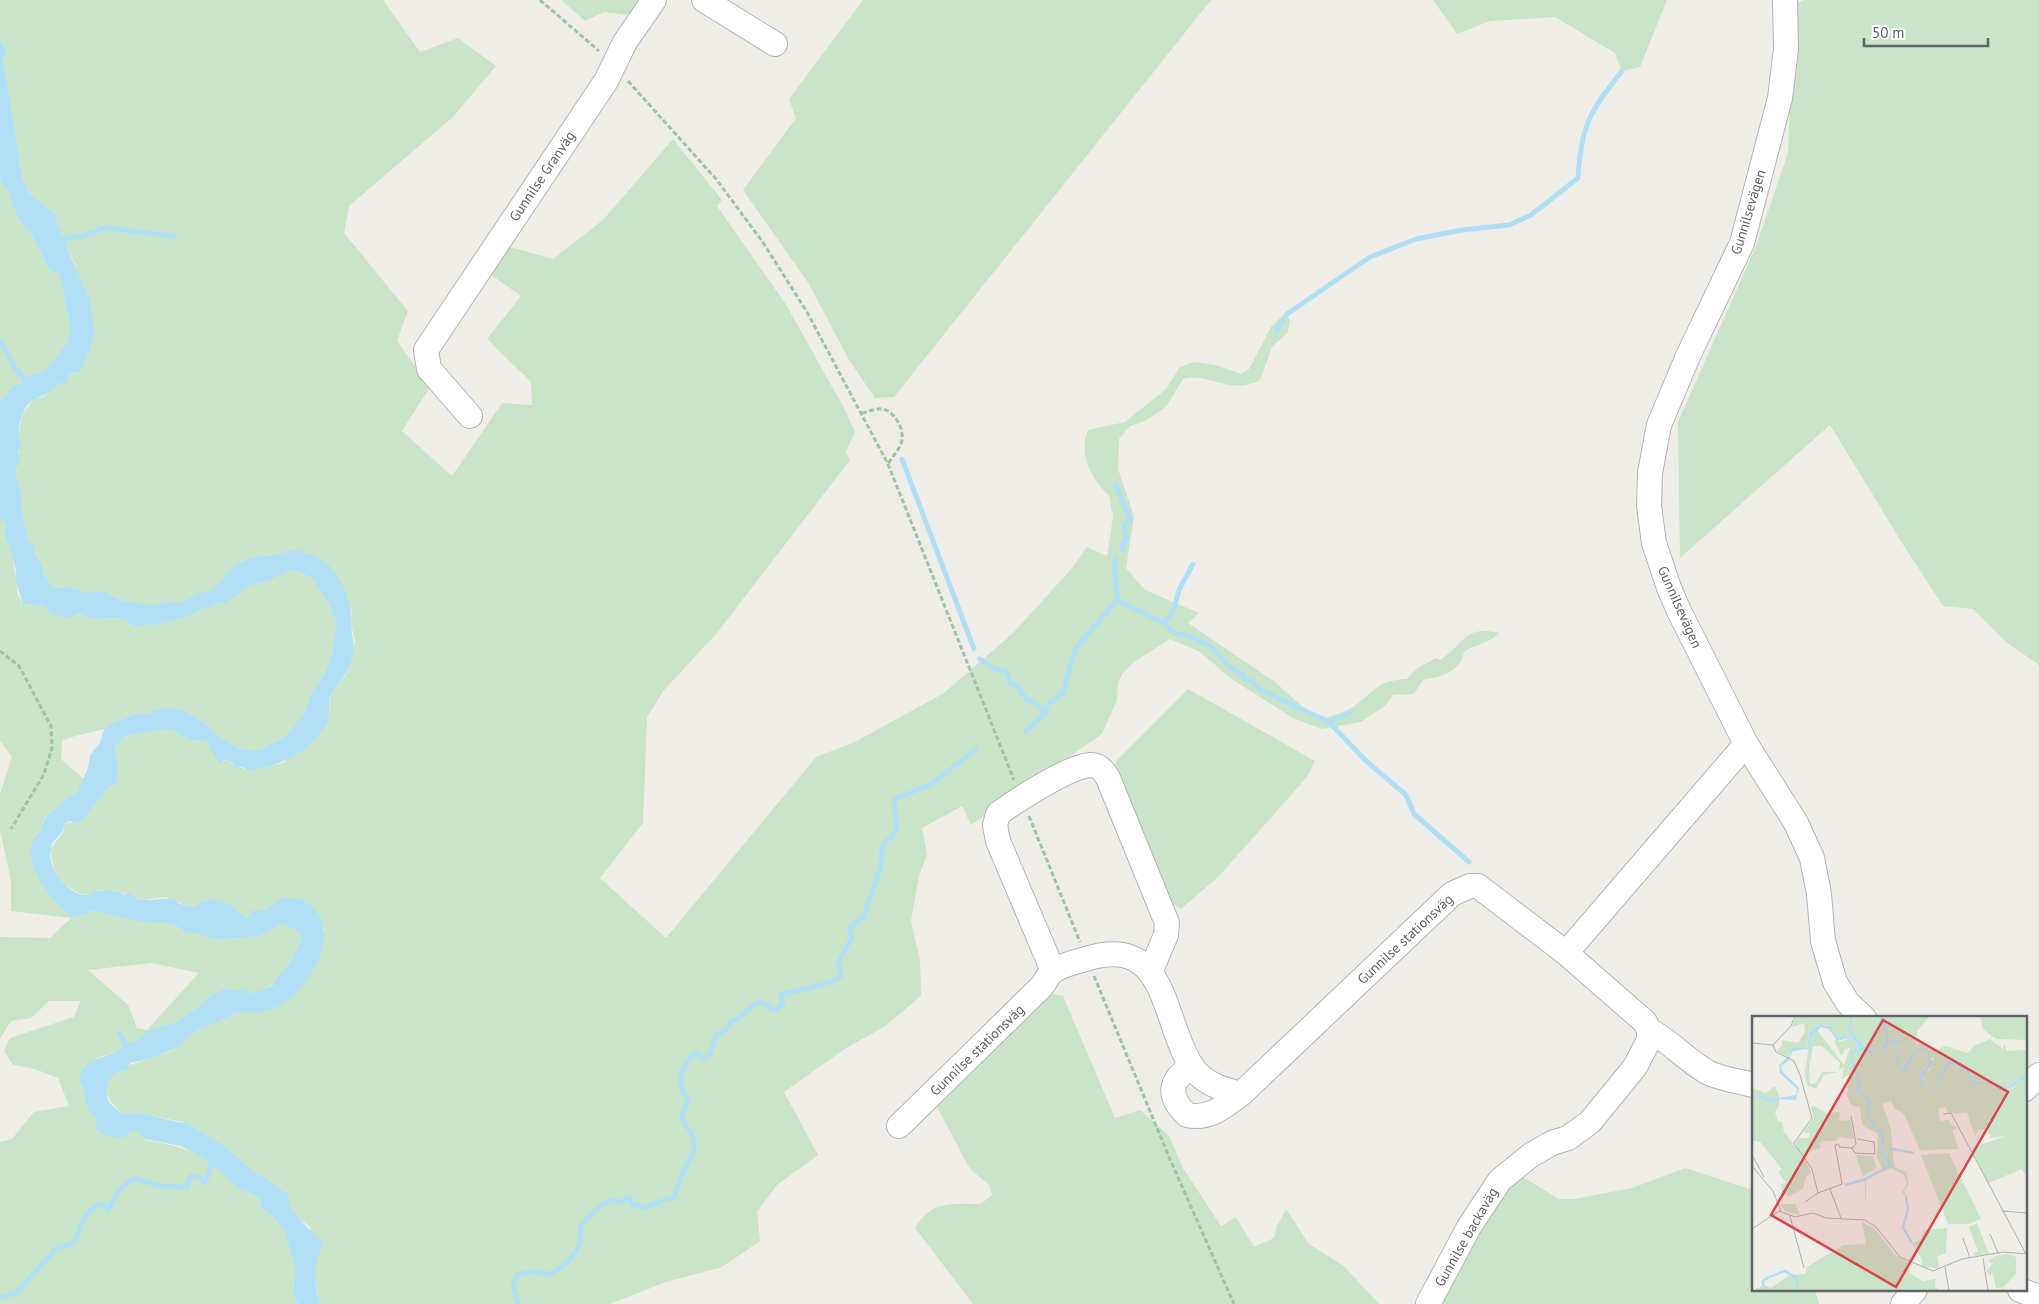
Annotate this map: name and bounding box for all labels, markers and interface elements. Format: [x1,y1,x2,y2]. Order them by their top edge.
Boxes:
scale bar [1864,15,1988,47]
text: 50 m [1872,23,1905,42]
street label: Gunnilse Granväg [505,127,579,225]
street label: Gunnilsevägen [1727,167,1769,257]
street label: Gunnilsevägen [1654,563,1706,651]
street label: Gunnilse stationsväg [1353,890,1457,988]
street label: Gunnilse stationsväg [926,1000,1028,1100]
inset map [1752,1016,2026,1292]
street label: Gunnilse backaväg [1430,1184,1502,1290]

